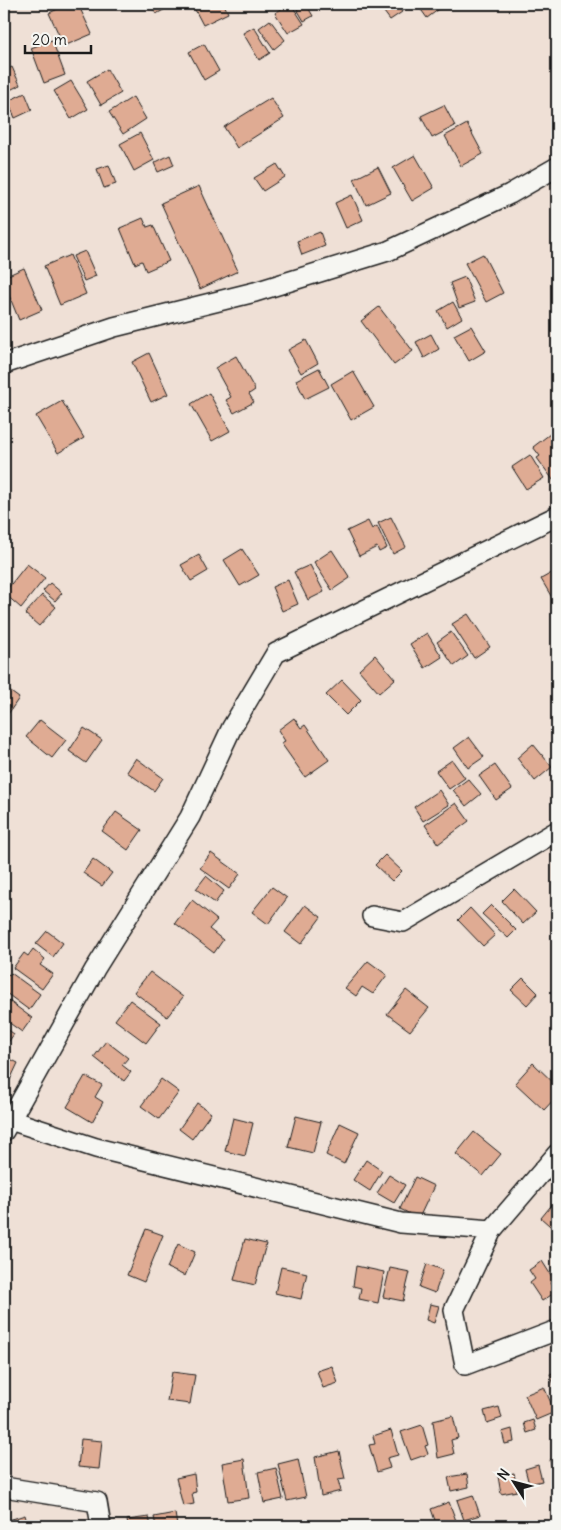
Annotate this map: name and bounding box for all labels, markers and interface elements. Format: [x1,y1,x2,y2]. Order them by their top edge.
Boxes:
scale bar [25,22,91,54]
text: 20 m [32,30,67,49]
north arrow [488,1458,538,1508]
text: N [493,1465,514,1484]

